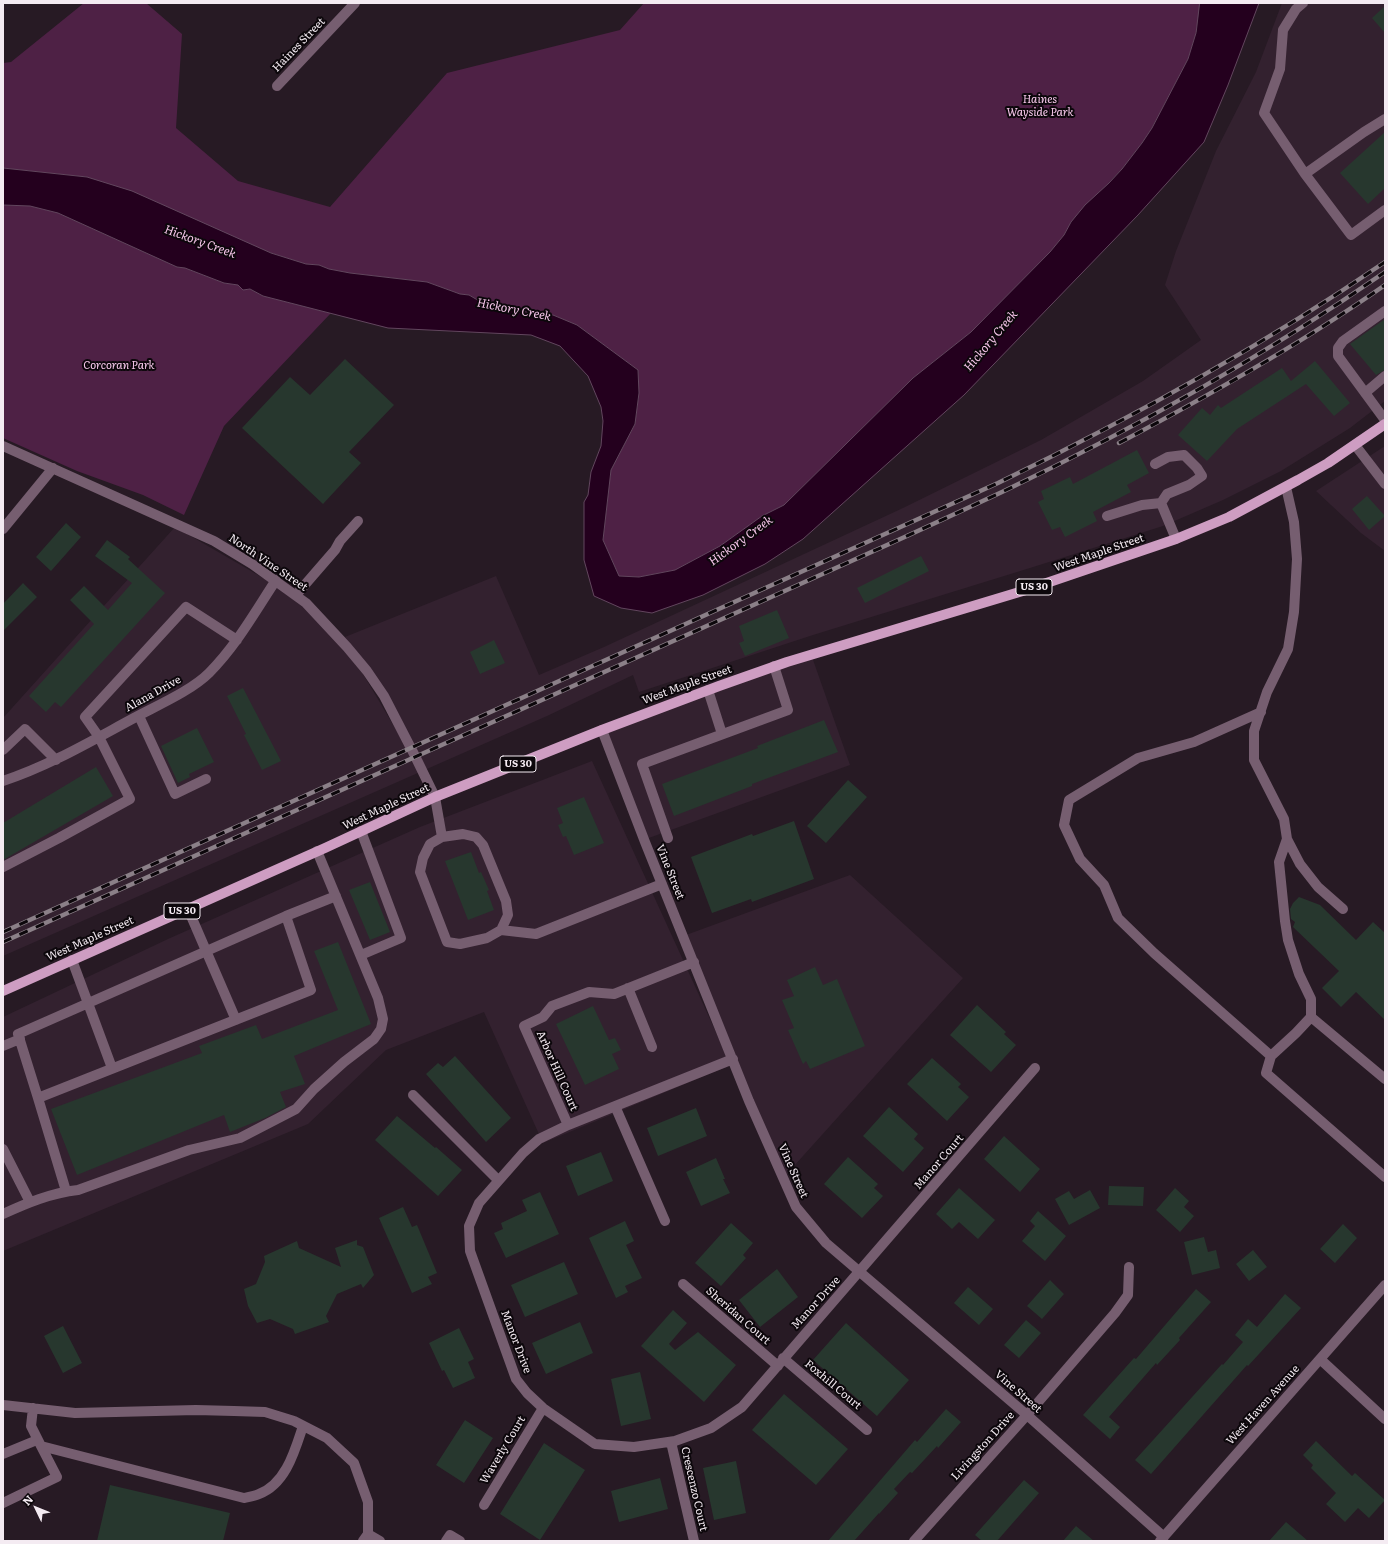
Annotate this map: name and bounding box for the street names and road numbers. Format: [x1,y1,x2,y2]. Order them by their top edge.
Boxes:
street label: Haines Street [270,15,328,75]
street label: West Maple Street [1052,531,1146,575]
street label: North Vine Street [226,532,310,594]
road number: US 30 [1016,579,1052,595]
street label: West Maple Street [640,663,734,707]
street label: Alana Drive [123,673,183,715]
road number: US 30 [500,756,536,772]
street label: West Maple Street [340,781,432,833]
street label: Vine Street [653,843,687,901]
road number: US 30 [164,903,200,919]
street label: West Maple Street [44,914,136,964]
street label: Arbor Hill Court [533,1029,581,1113]
street label: Manor Court [912,1132,966,1192]
street label: Vine Street [775,1142,811,1200]
street label: Manor Drive [789,1274,843,1332]
street label: Sheridan Court [703,1284,773,1348]
street label: Manor Drive [498,1309,534,1375]
street label: Foxhill Court [802,1357,864,1413]
street label: West Haven Avenue [1224,1362,1302,1448]
street label: Vine Street [992,1368,1044,1416]
street label: Livingston Drive [949,1409,1017,1483]
street label: Waverly Court [478,1414,528,1486]
street label: Crescenzo Court [678,1445,710,1533]

